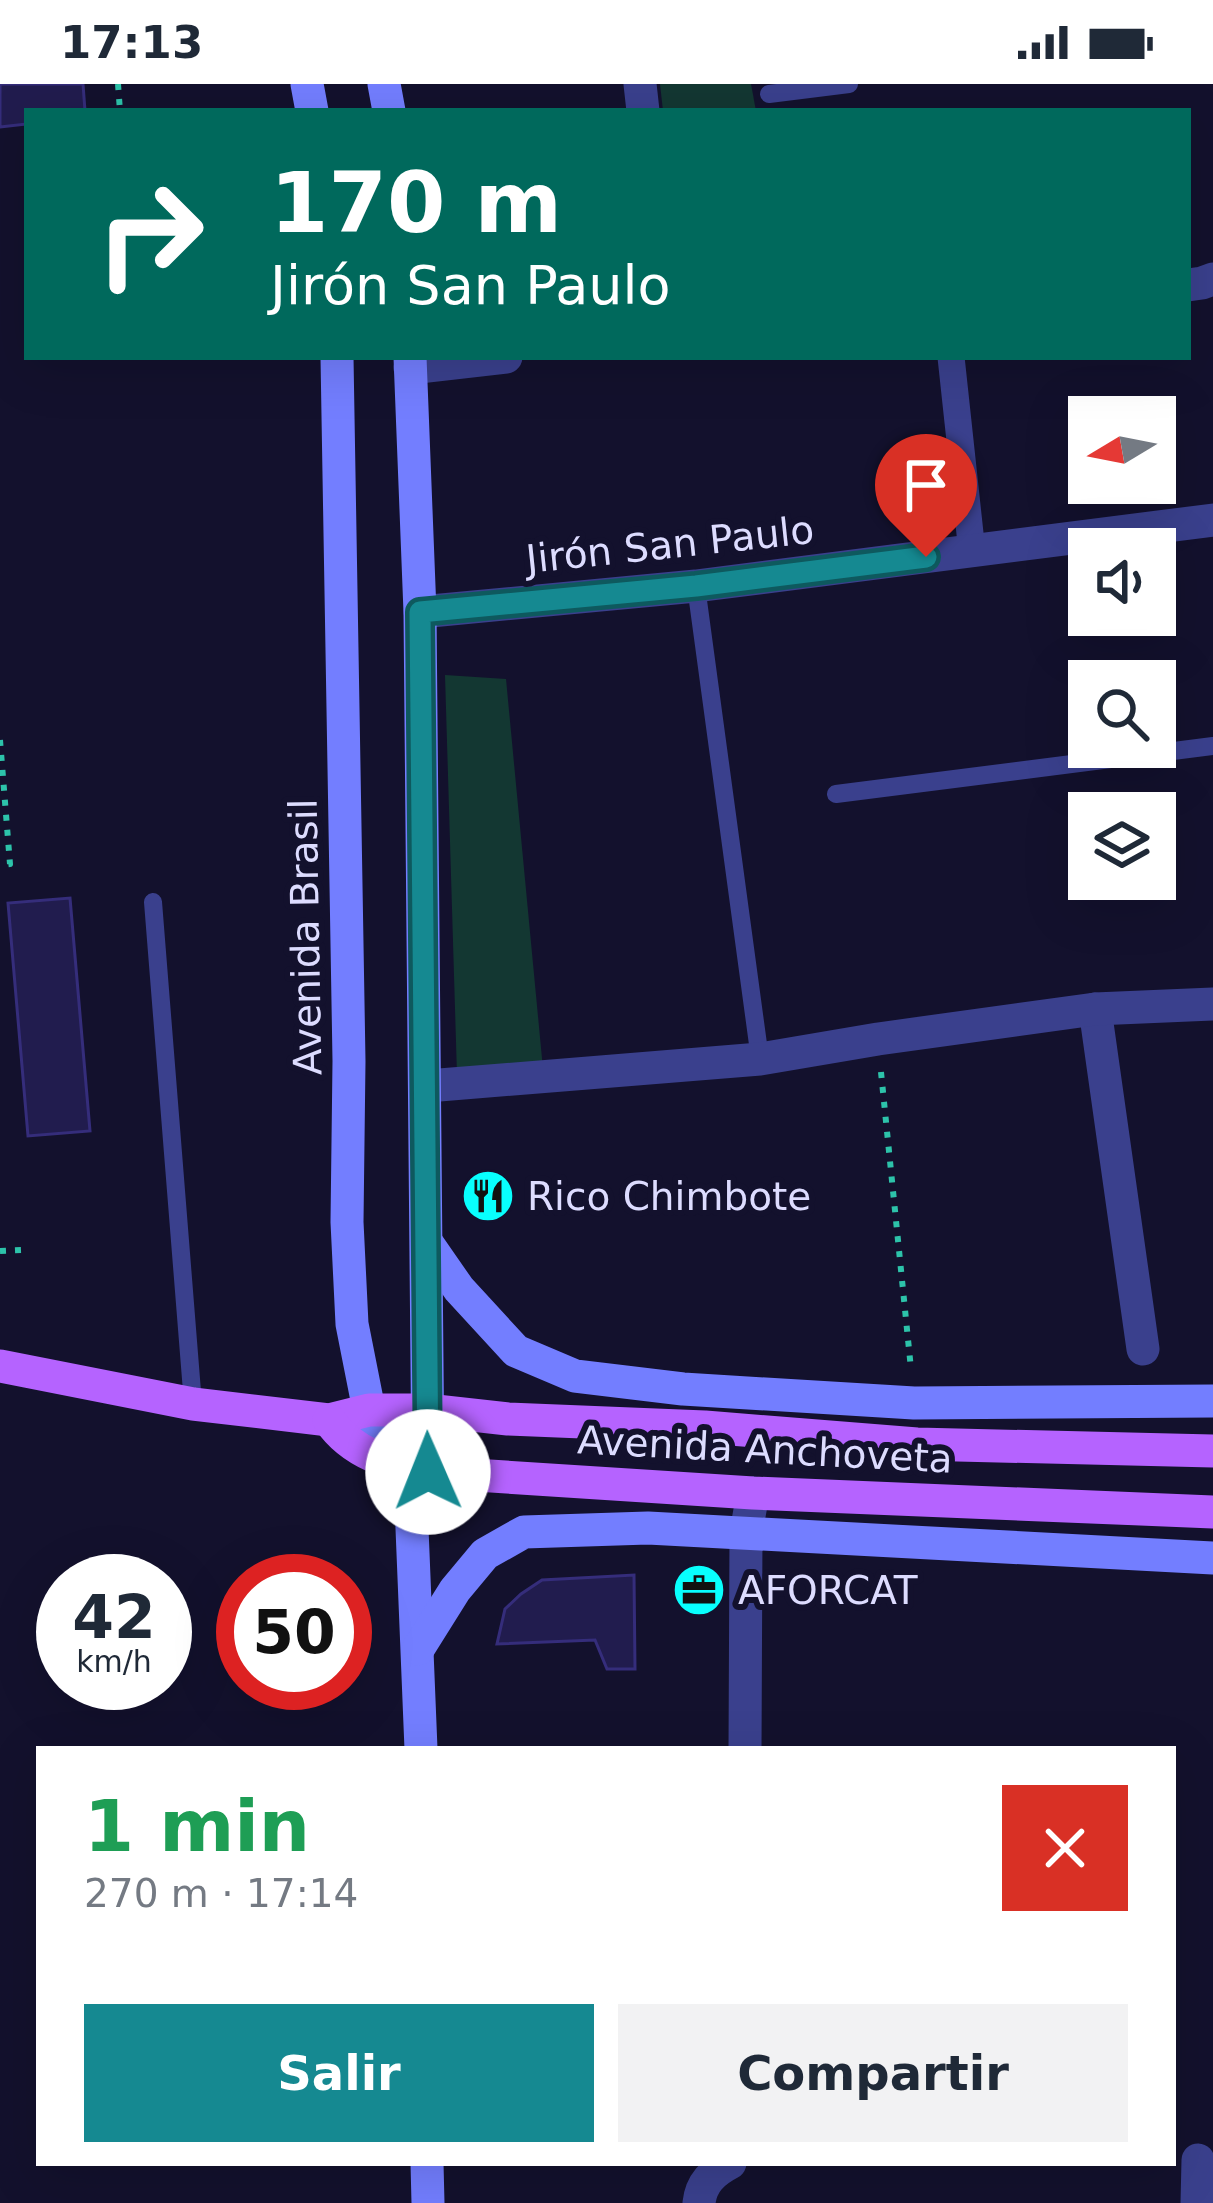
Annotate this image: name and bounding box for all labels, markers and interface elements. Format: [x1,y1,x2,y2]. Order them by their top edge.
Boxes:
text: 17:13 [60,16,203,69]
text: 170 m [270,154,562,252]
icon: right [72,156,228,312]
text: Jirón San Paulo [270,254,671,317]
north arrow [1068,396,1176,504]
map controls [1068,396,1176,900]
pin [875,434,977,557]
icon: arrive [893,452,959,518]
street label: Jirón San Paulo [521,507,816,582]
button: sound [1068,528,1176,636]
button: search [1068,660,1176,768]
button: layers [1068,792,1176,900]
street label: Avenida Brasil [281,798,330,1076]
restaurant icon: Rico Chimbote [460,1168,516,1224]
place label: Rico Chimbote [527,1174,811,1219]
position arrow [365,1409,491,1535]
street label: Avenida Anchoveta [576,1417,954,1482]
speed limit sign: 50 [216,1554,372,1710]
office icon: AFORCAT [671,1562,727,1618]
place label: AFORCAT [738,1568,918,1613]
text: 42 [72,1582,156,1652]
text: km/h [76,1644,152,1679]
text: 1 min [84,1784,310,1868]
button: close [1002,1785,1128,1911]
text: 270 m · 17:14 [84,1871,358,1916]
button: Salir [84,2004,594,2142]
button: Compartir [618,2004,1128,2142]

